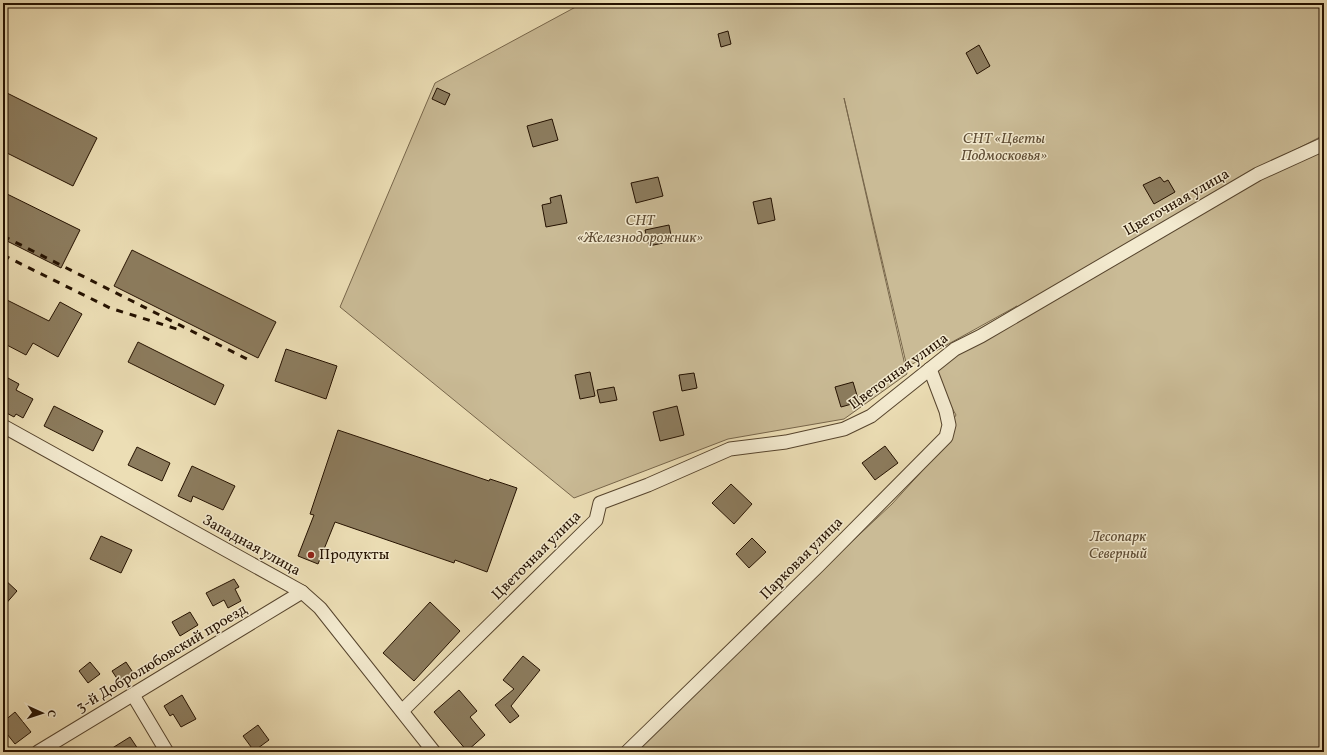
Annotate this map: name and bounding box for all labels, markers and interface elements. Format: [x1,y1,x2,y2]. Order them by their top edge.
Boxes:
park label: СНТ «Цветы Подмосковья» [961,129,1047,167]
street label: Цветочная улица [1120,164,1234,242]
park label: СНТ «Железнодорожник» [577,211,703,249]
street label: Цветочная улица [845,329,953,415]
street label: Цветочная улица [488,507,586,605]
street label: Западная улица [198,510,304,582]
street label: Парковая улица [756,513,848,605]
park label: Лесопарк Северный [1089,527,1148,565]
place label: Продукты [319,545,390,566]
marker: Продукты [306,550,316,560]
street label: 3-й Добролюбовский проезд [73,599,252,718]
north arrow [22,693,62,733]
text: С [43,710,58,717]

